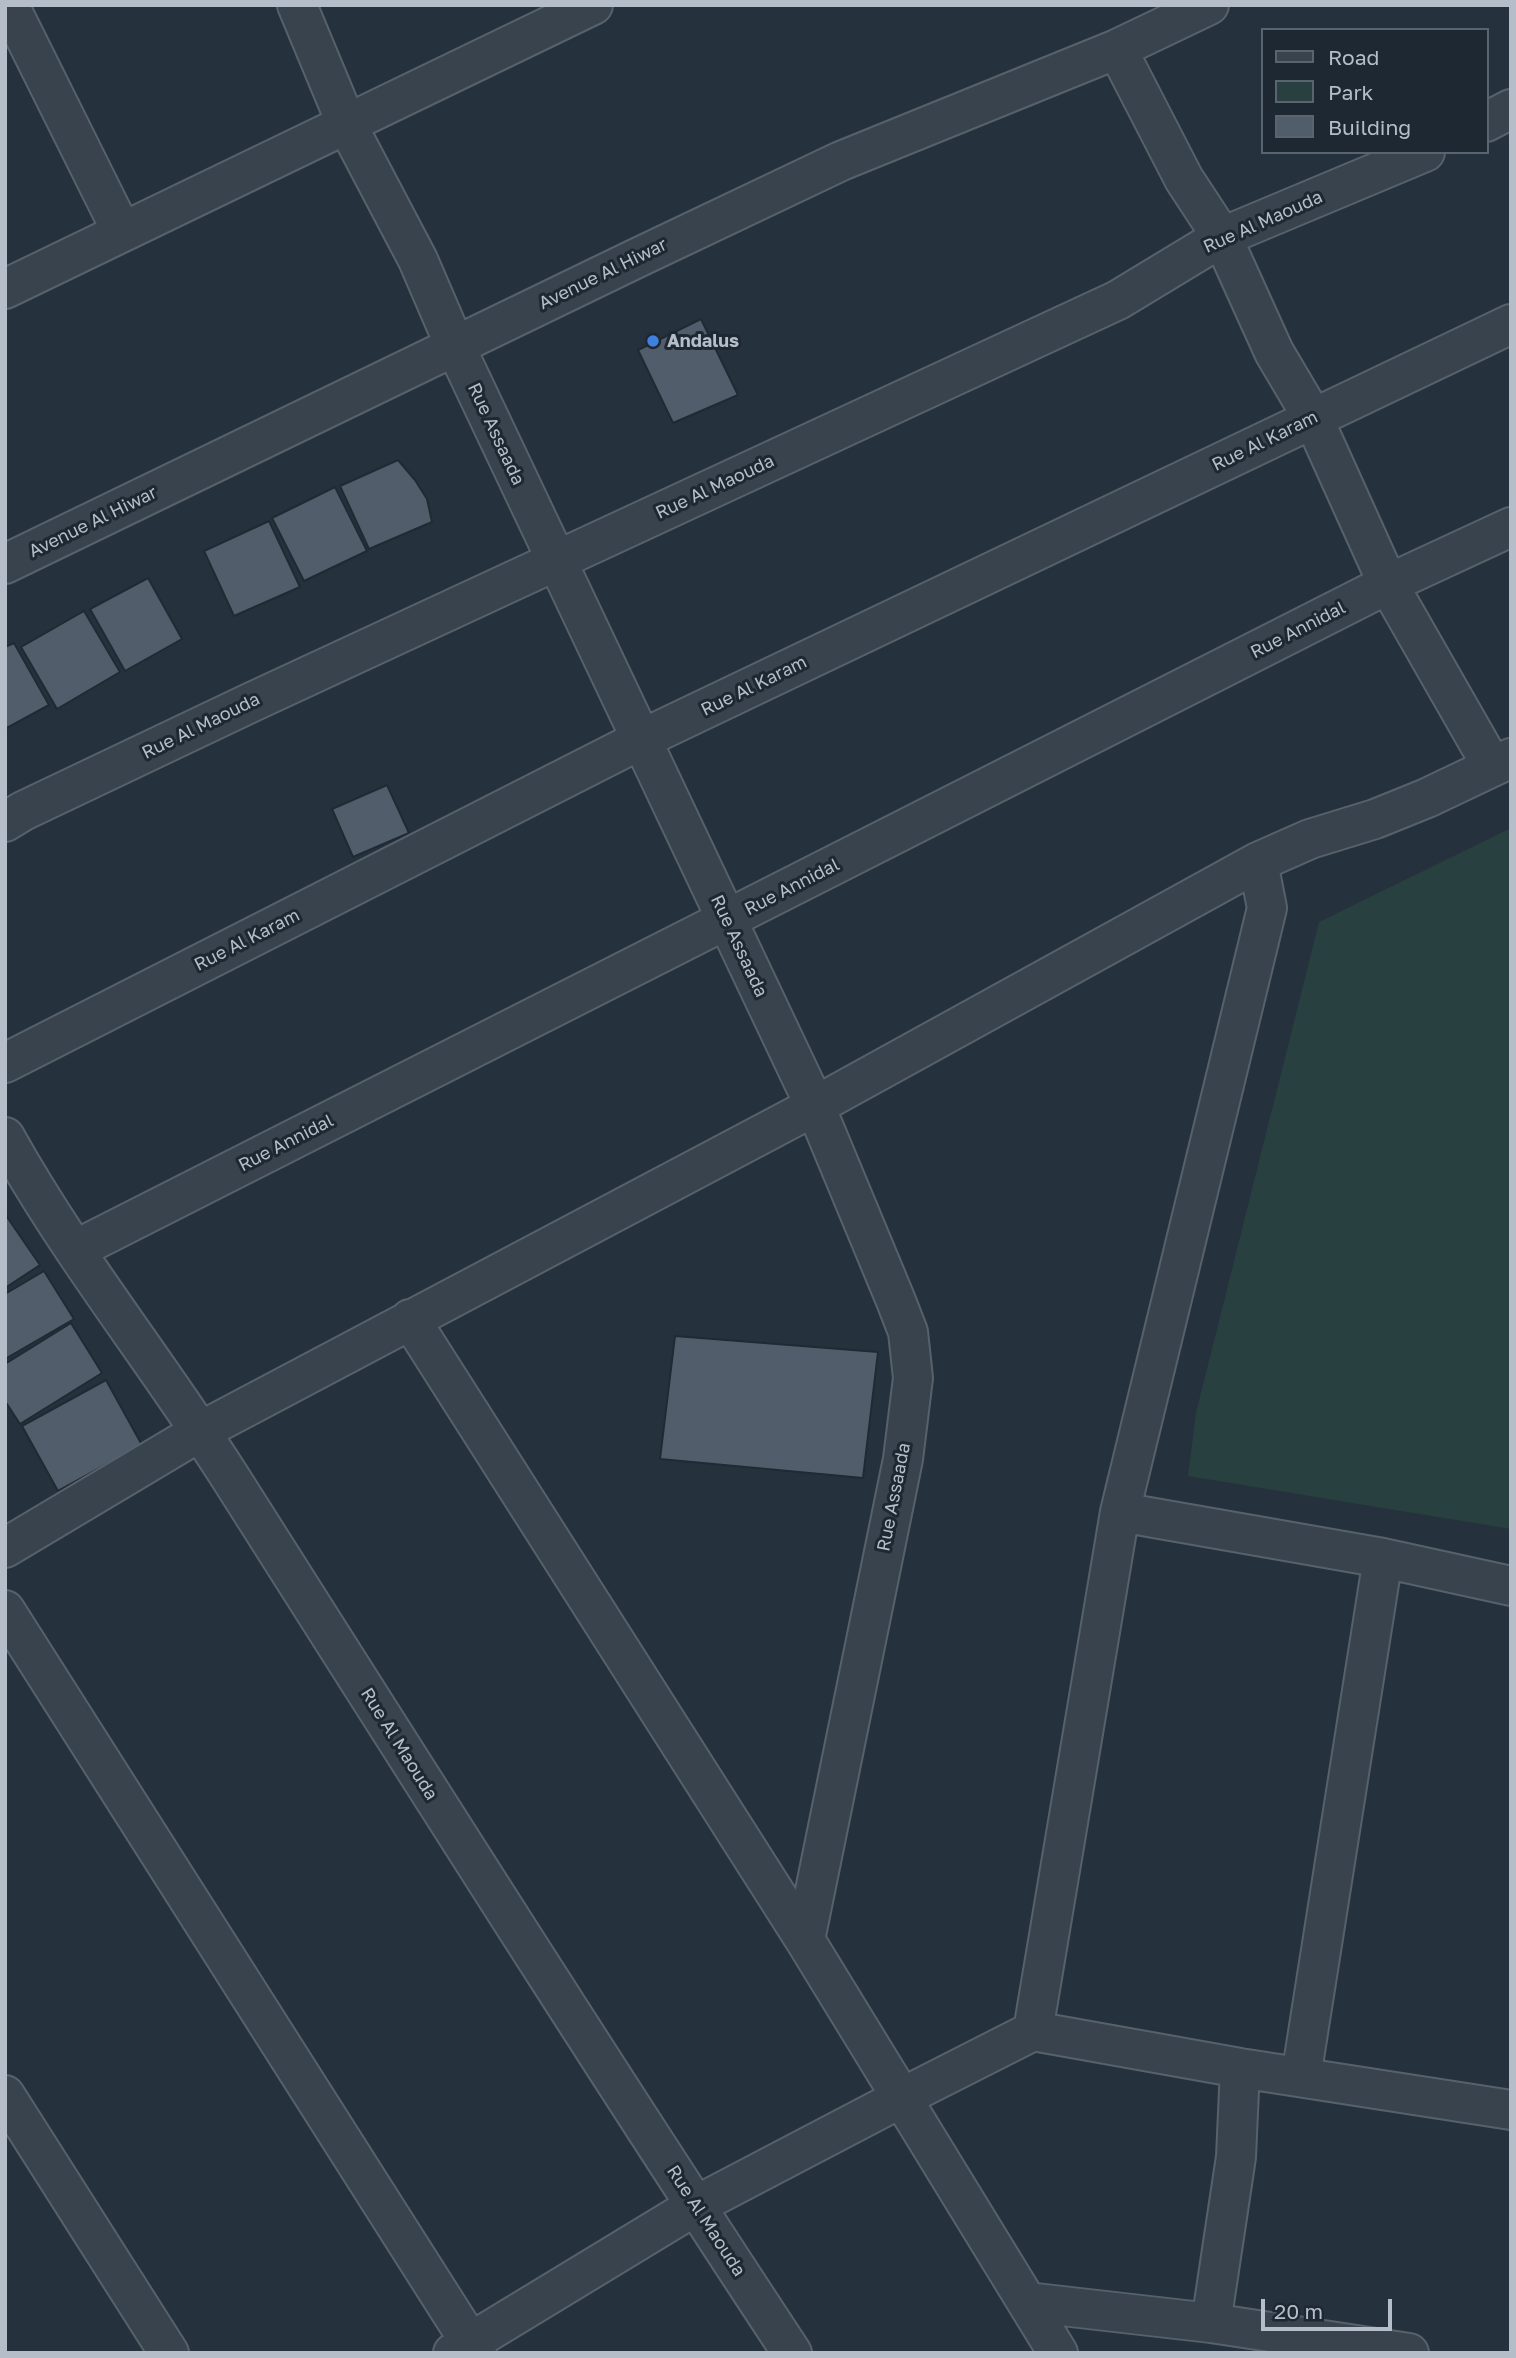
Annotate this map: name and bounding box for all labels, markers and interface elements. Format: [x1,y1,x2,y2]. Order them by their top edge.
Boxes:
legend [1260,28,1488,154]
text: Road [1328,44,1379,70]
text: Park [1328,79,1373,105]
text: Building [1328,114,1411,140]
street label: Rue Al Maouda [1200,186,1326,258]
street label: Avenue Al Hiwar [535,234,671,314]
place label: Andalus [667,330,739,352]
marker: Andalus [645,333,661,349]
street label: Rue Assaada [463,379,529,489]
street label: Rue Al Karam [1209,406,1321,476]
street label: Rue Al Maouda [652,450,778,524]
street label: Avenue Al Hiwar [25,482,161,562]
street label: Rue Annidal [1247,597,1349,663]
street label: Rue Al Karam [698,651,810,721]
street label: Rue Al Maouda [139,688,263,764]
street label: Rue Annidal [741,854,843,920]
street label: Rue Assaada [706,891,772,1001]
street label: Rue Al Karam [191,904,303,976]
street label: Rue Annidal [235,1110,337,1176]
street label: Rue Assaada [873,1441,915,1553]
street label: Rue Al Maouda [356,1684,442,1804]
street label: Rue Al Maouda [662,2161,750,2281]
scale bar [1264,2284,1395,2328]
text: 20 m [1274,2298,1323,2324]

